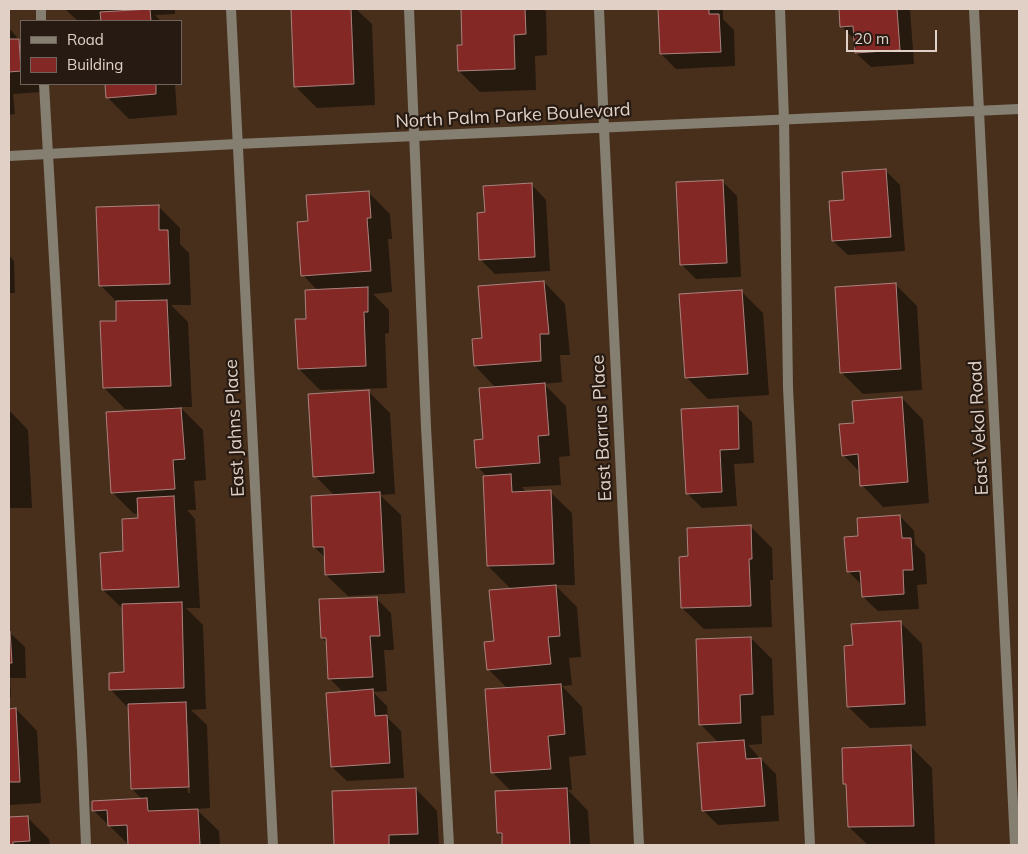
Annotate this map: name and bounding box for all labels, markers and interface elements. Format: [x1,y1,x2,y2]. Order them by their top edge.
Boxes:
legend [20,20,182,85]
scale bar [848,20,939,52]
text: 20 m [854,29,889,48]
text: Road [67,30,104,49]
text: Building [67,55,123,74]
street label: North Palm Parke Boulevard [395,99,631,133]
street label: East Barrus Place [587,354,617,502]
street label: East Jahns Place [221,359,249,497]
street label: East Vekol Road [965,360,993,496]

